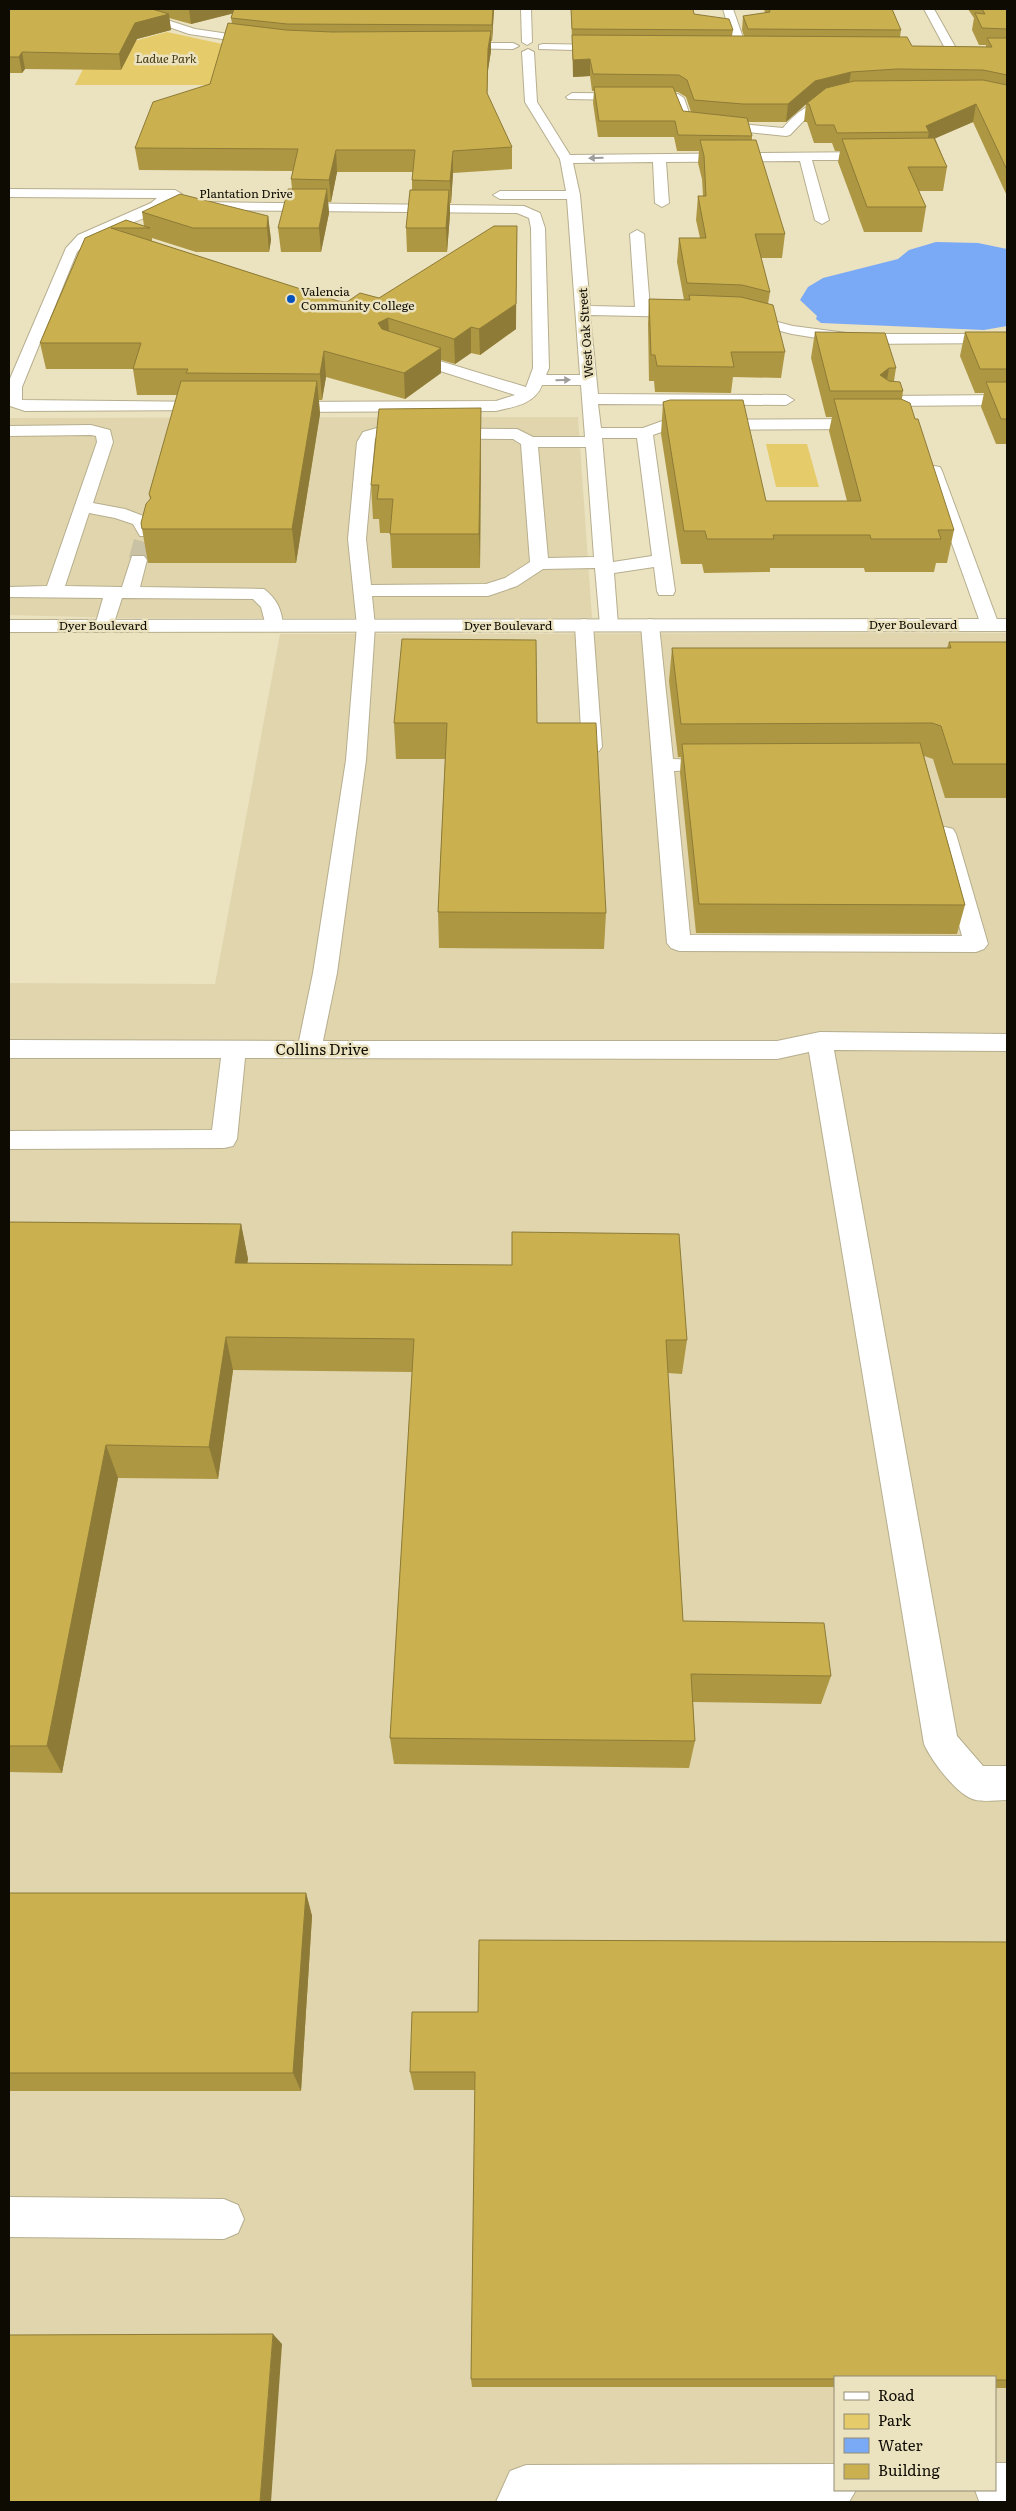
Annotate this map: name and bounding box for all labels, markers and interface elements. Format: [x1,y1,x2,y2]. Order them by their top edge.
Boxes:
park label: Ladue Park [135,49,197,67]
one-way arrow [588,154,604,162]
street label: Plantation Drive [199,184,293,202]
place label: Valencia Community College [301,282,415,314]
street label: West Oak Street [573,287,597,379]
marker: Valencia Community College [285,293,297,305]
one-way arrow [555,376,571,384]
street label: Dyer Boulevard [869,615,958,633]
street label: Dyer Boulevard [59,616,148,634]
street label: Dyer Boulevard [464,616,553,634]
street label: Collins Drive [275,1037,369,1060]
legend [834,2376,996,2491]
text: Road [878,2383,914,2406]
text: Park [878,2408,912,2431]
text: Water [878,2433,923,2456]
text: Building [878,2458,940,2481]

